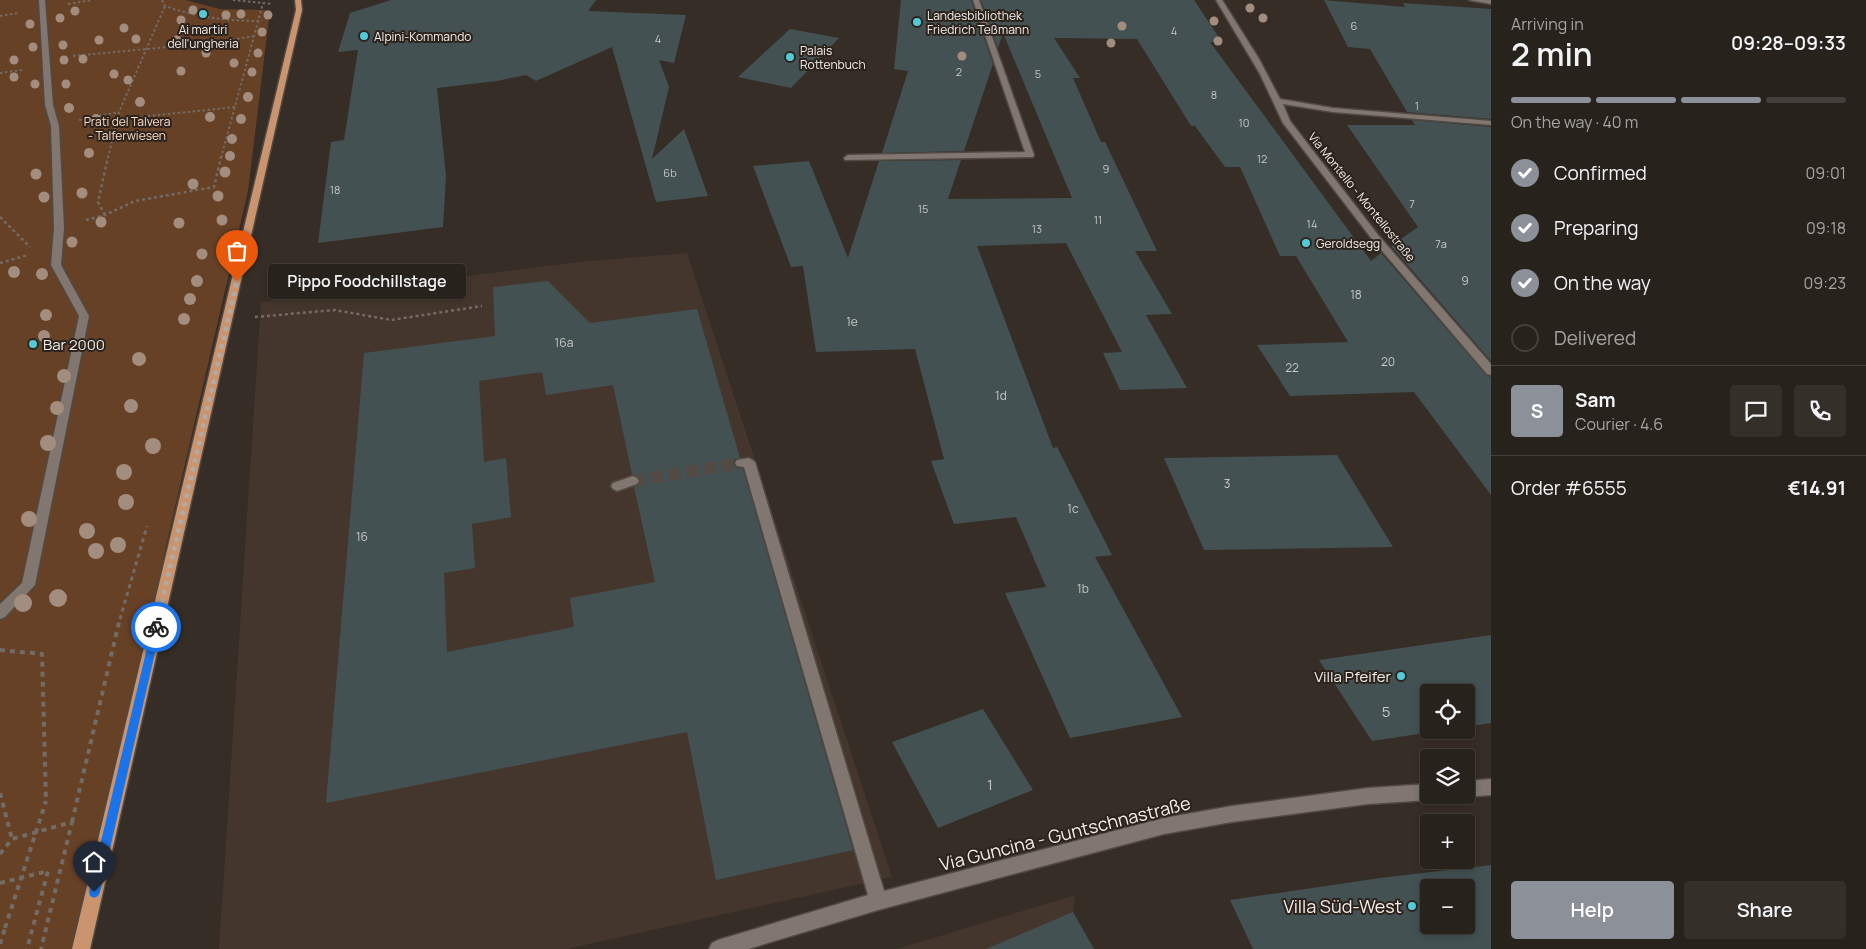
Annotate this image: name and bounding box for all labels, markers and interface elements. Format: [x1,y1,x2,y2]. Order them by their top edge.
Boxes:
place label: Landesbibliothek Friedrich Teßmann [927,7,1029,38]
marker: Ai martiri dell'ungheria [197,8,209,20]
text: Arriving in [1511,13,1584,35]
marker: Landesbibliothek Friedrich Teßmann [911,16,923,28]
house number: 6 [1351,18,1358,33]
place label: Ai martiri dell'ungheria [167,21,239,52]
house number: 4 [1171,23,1177,38]
place label: Alpini-Kommando [374,28,471,45]
marker: Alpini-Kommando [358,30,370,42]
text: 09:28–09:33 [1731,30,1846,56]
house number: 4 [655,31,661,46]
text: 2 min [1511,32,1593,76]
place label: Palais Rottenbuch [800,42,866,73]
marker: Palais Rottenbuch [784,51,796,63]
house number: 2 [956,64,962,79]
house number: 5 [1035,66,1041,81]
house number: 8 [1211,87,1217,102]
house number: 1 [1415,98,1419,113]
text: On the way · 40 m [1511,111,1638,133]
park label: Prati del Talvera - Talferwiesen [84,113,170,144]
house number: 10 [1238,115,1250,130]
street label: Via Montello - Montellostraße [1304,129,1420,265]
house number: 12 [1257,151,1267,166]
icon: check [1511,159,1539,187]
text: Confirmed [1554,160,1647,186]
house number: 9 [1103,161,1110,176]
text: 09:01 [1806,162,1846,184]
house number: 6b [663,165,677,180]
house number: 18 [330,182,340,197]
house number: 7 [1409,196,1415,211]
house number: 15 [918,201,928,216]
house number: 11 [1094,212,1102,227]
icon: check [1511,214,1539,242]
text: Preparing [1554,215,1639,241]
house number: 14 [1307,216,1317,231]
text: 09:18 [1806,217,1846,239]
house number: 13 [1032,221,1042,236]
pin [216,230,258,281]
place label: Geroldsegg [1316,235,1380,252]
house number: 7a [1435,236,1447,251]
icon: bag [223,237,251,265]
marker: Geroldsegg [1300,237,1312,249]
callout: Pippo Foodchillstage [267,264,464,298]
icon: check [1511,269,1539,297]
text: Pippo Foodchillstage [287,270,447,292]
text: On the way [1554,270,1651,296]
house number: 9 [1461,272,1469,289]
text: 09:23 [1804,272,1846,294]
house number: 18 [1350,286,1362,303]
house number: 1e [846,313,858,330]
text: Delivered [1554,325,1636,351]
place label: Bar 2000 [43,334,105,355]
house number: 16a [555,334,573,351]
marker: Bar 2000 [27,338,39,350]
house number: 20 [1381,353,1395,370]
house number: 22 [1285,359,1299,376]
button: chat [1730,385,1782,437]
button: phone [1794,385,1846,437]
house number: 1d [995,387,1007,404]
text: Sam [1575,387,1616,413]
text: S [1531,398,1543,424]
text: Courier · 4.6 [1575,413,1663,435]
house number: 3 [1224,475,1230,492]
text: Order #6555 [1511,475,1627,501]
text: €14.91 [1788,475,1846,501]
house number: 1c [1067,500,1079,517]
house number: 16 [356,528,368,545]
house number: 1b [1077,580,1089,597]
courier [131,602,181,652]
icon: bike [142,613,170,641]
place label: Villa Pfeifer [1314,666,1392,687]
marker: Villa Pfeifer [1395,670,1407,682]
map controls [1420,684,1475,934]
button: locate [1420,684,1475,739]
house number: 5 [1382,701,1390,722]
button: layers [1420,749,1475,804]
house number: 1 [987,774,993,795]
street label: Via Guncina - Guntschnastraße [937,790,1193,876]
button: + [1420,814,1475,869]
pin [73,841,115,892]
icon: home [80,848,108,876]
button: − [1420,879,1475,934]
button: Help [1511,881,1674,939]
button: Share [1684,881,1846,939]
place label: Villa Süd-West [1283,894,1402,918]
marker: Villa Süd-West [1406,900,1418,912]

